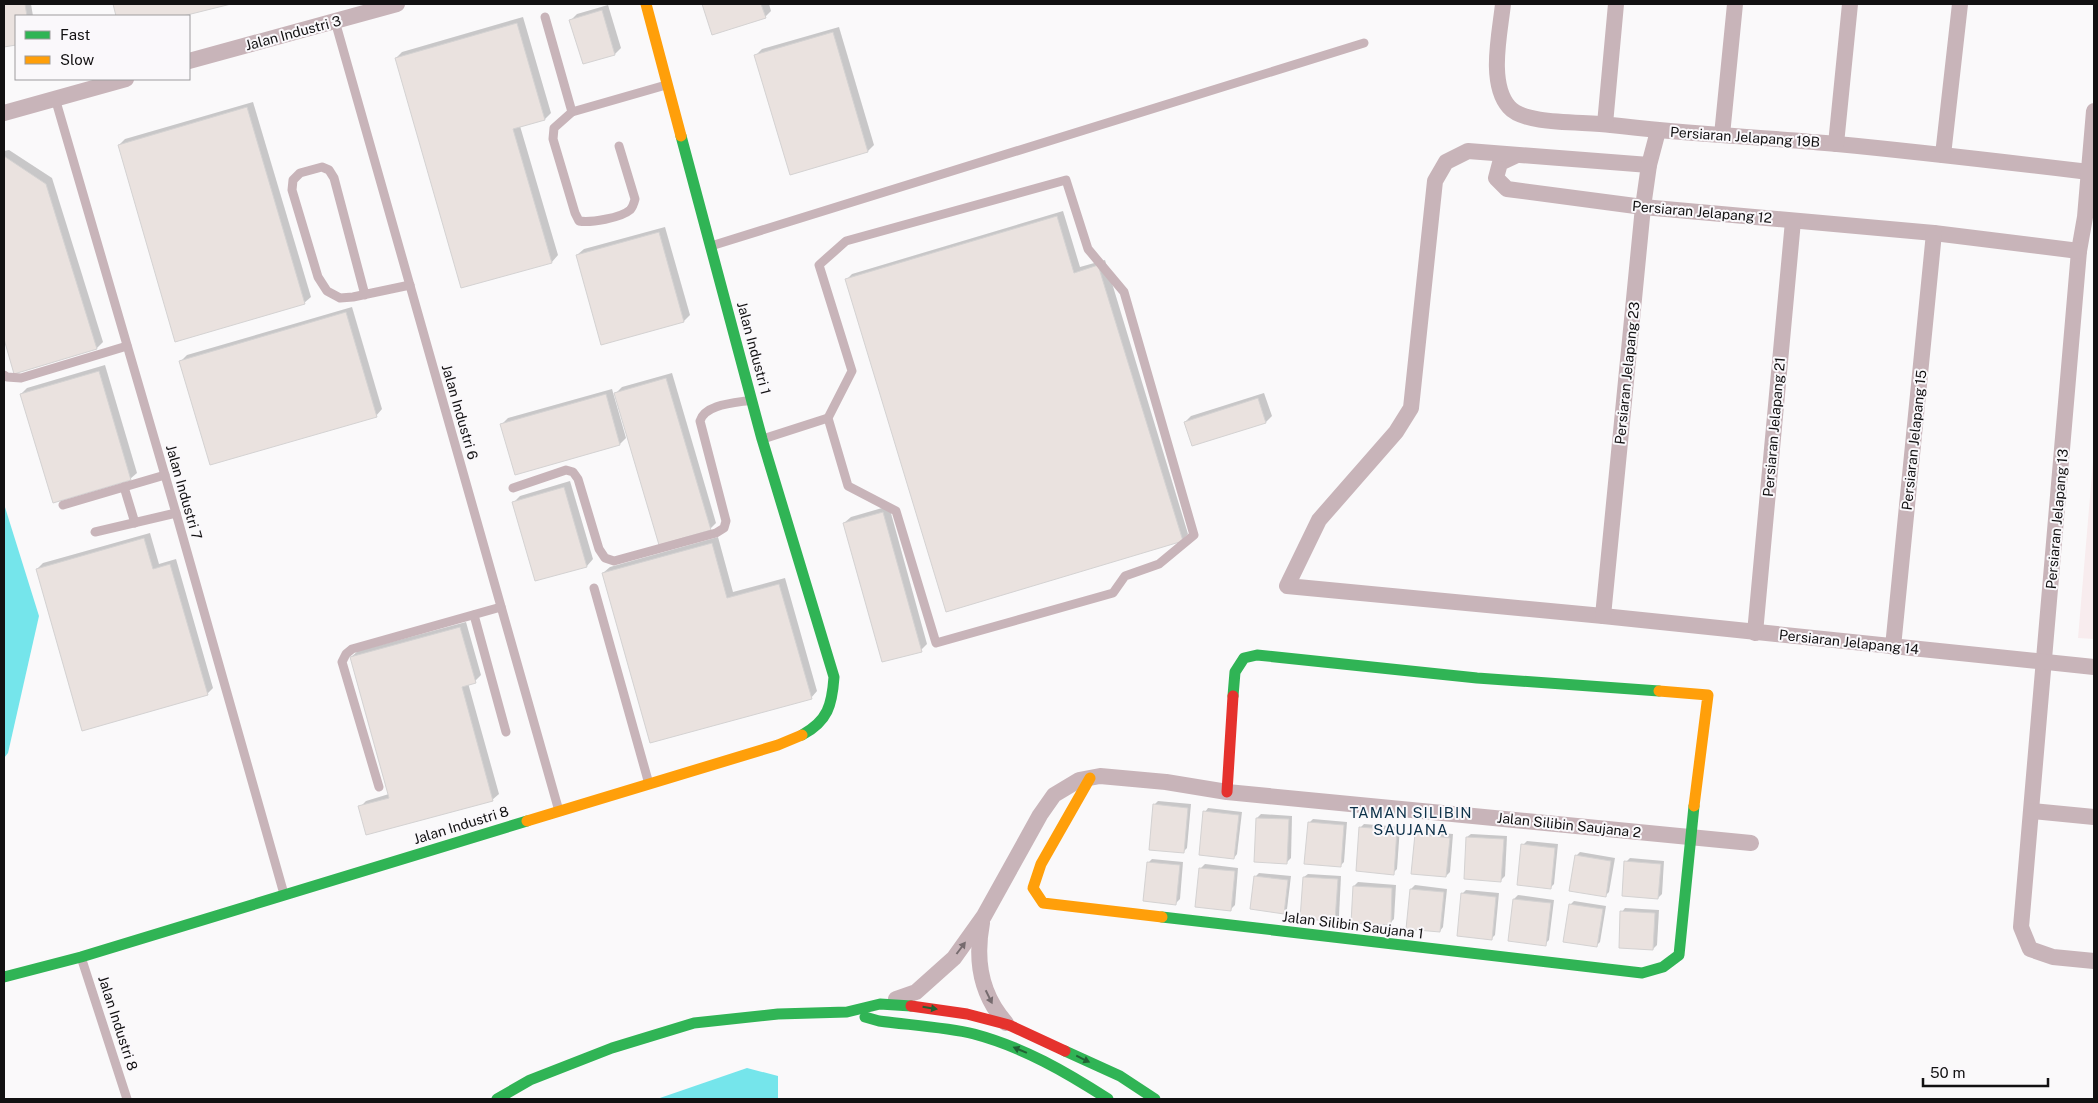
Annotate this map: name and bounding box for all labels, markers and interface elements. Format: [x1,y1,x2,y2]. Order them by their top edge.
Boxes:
street label: Jalan Industri 3 [243,12,343,53]
legend [15,15,190,80]
text: Fast [60,26,90,43]
text: Slow [60,51,95,68]
street label: Persiaran Jelapang 19B [1670,124,1820,150]
street label: Persiaran Jelapang 12 [1631,198,1773,226]
street label: Jalan Industri 1 [734,300,774,396]
street label: Persiaran Jelapang 23 [1612,301,1642,445]
street label: Persiaran Jelapang 21 [1760,356,1788,498]
street label: Jalan Industri 6 [439,362,481,462]
street label: Persiaran Jelapang 15 [1899,369,1929,511]
street label: Jalan Industri 7 [163,443,205,541]
street label: Persiaran Jelapang 13 [2043,448,2071,590]
street label: Persiaran Jelapang 14 [1778,627,1920,657]
street label: Jalan Industri 8 [411,803,511,847]
district label: TAMAN SILIBIN SAUJANA [1350,804,1472,838]
street label: Jalan Silibin Saujana 2 [1496,809,1642,841]
street label: Jalan Silibin Saujana 1 [1281,908,1425,942]
one-way arrow [956,941,966,955]
street label: Jalan Industri 8 [95,974,141,1072]
one-way arrow [985,990,993,1004]
one-way arrow [922,1004,938,1012]
one-way arrow [1013,1046,1027,1054]
one-way arrow [1076,1055,1090,1063]
scale bar [1923,1056,2048,1088]
text: 50 m [1930,1064,1965,1081]

